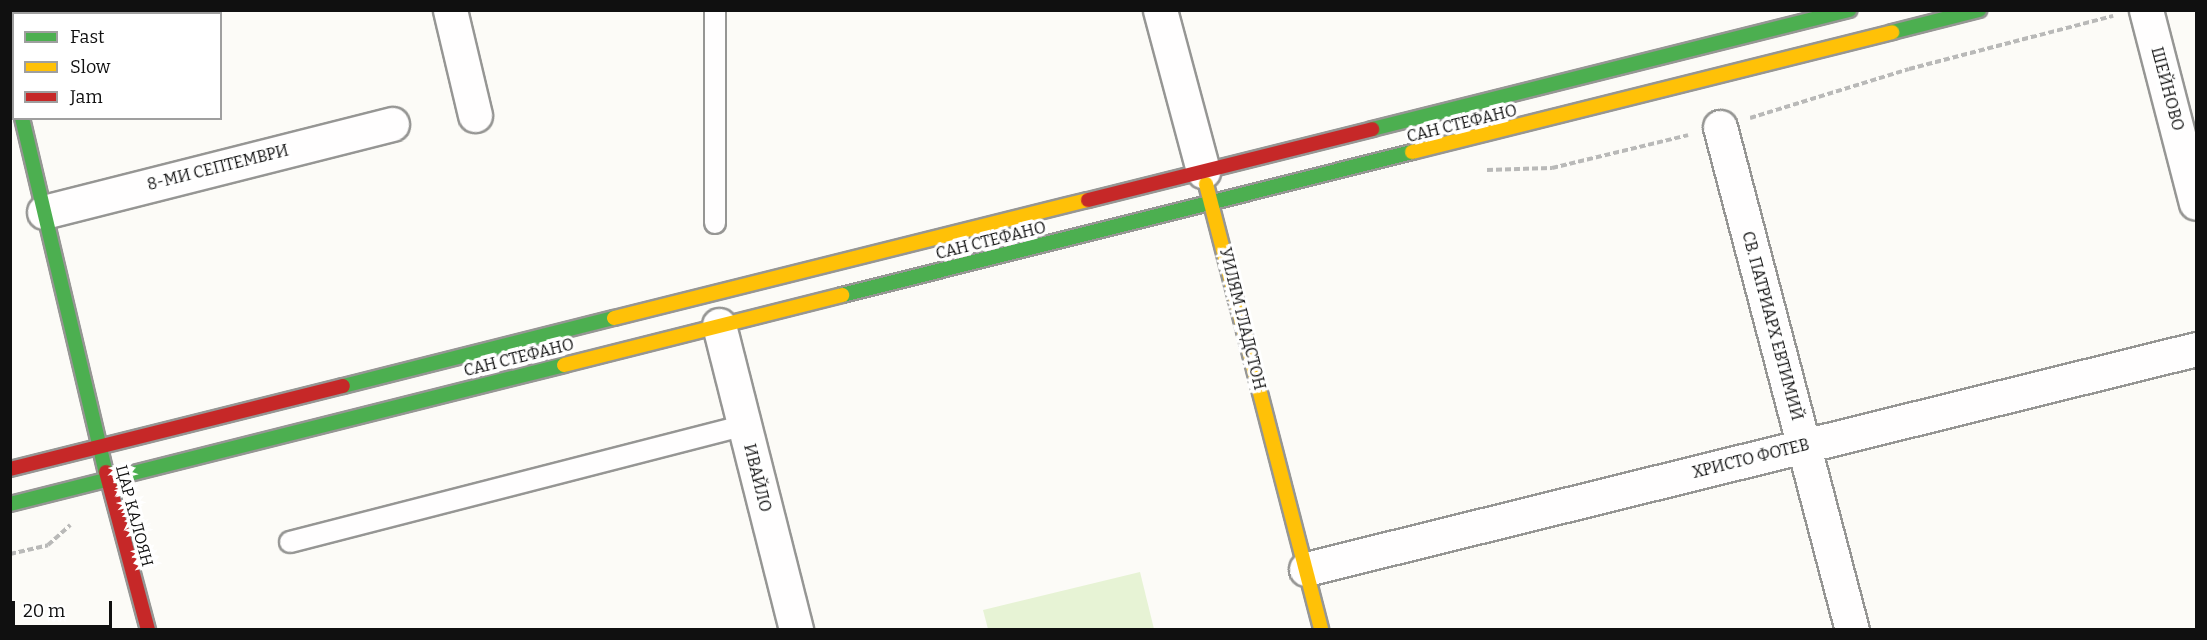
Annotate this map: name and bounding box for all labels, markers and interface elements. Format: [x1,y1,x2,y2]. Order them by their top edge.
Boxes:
legend [12,12,222,120]
text: Fast [70,26,105,48]
street label: ШЕЙНОВО [2147,45,2187,133]
text: Slow [70,56,110,78]
text: Jam [70,86,103,108]
street label: САН СТЕФАНО [1405,101,1519,147]
street label: 8-МИ СЕПТЕМВРИ [145,141,291,195]
street label: САН СТЕФАНО [934,218,1048,264]
street label: СВ. ПАТРИАРХ ЕВТИМИЙ [1737,229,1807,423]
street label: УИЛЯМ ГЛАДСТОН [1215,246,1269,392]
street label: САН СТЕФАНО [462,335,576,381]
street label: ХРИСТО ФОТЕВ [1690,435,1812,483]
street label: ИВАЙЛО [739,442,775,514]
street label: ЦАР КАЛОЯН [111,463,157,569]
scale bar [15,589,116,627]
text: 20 m [23,600,65,622]

